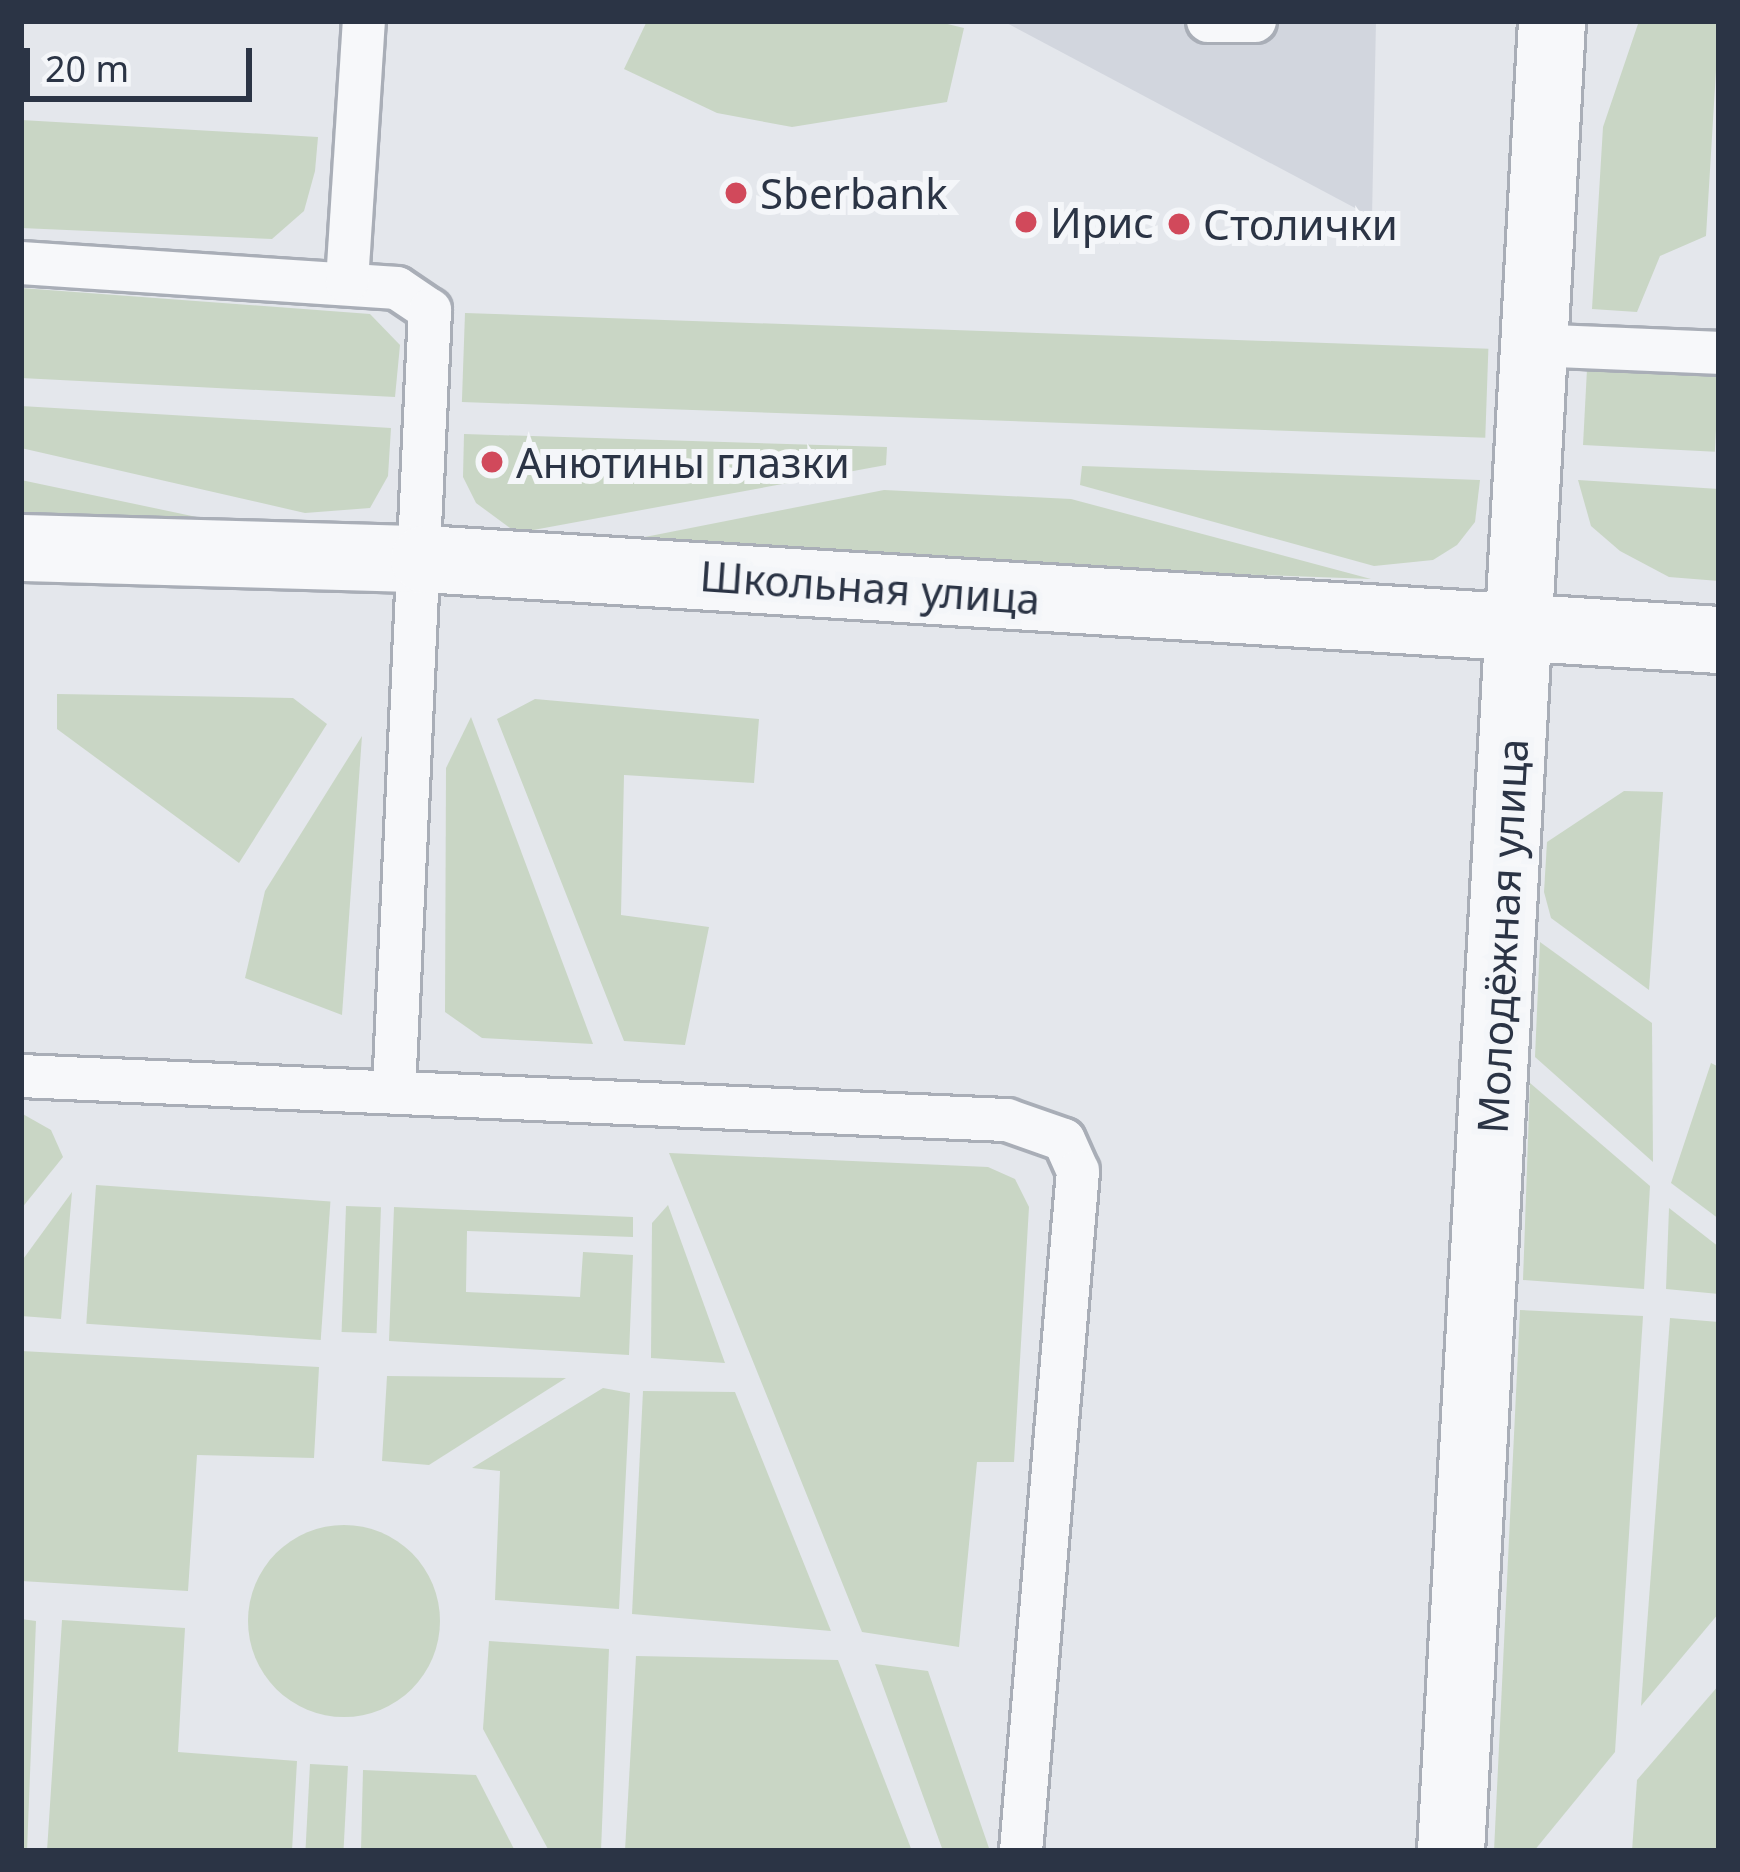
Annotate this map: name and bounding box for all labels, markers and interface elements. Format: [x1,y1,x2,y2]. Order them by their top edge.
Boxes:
scale bar [30,24,258,98]
text: 20 m [45,44,129,93]
place label: Sberbank [760,168,948,218]
marker: Sberbank [723,180,749,206]
place label: Ирис [1050,197,1154,247]
place label: Столички [1203,199,1398,249]
marker: Ирис [1013,209,1039,235]
marker: Столички [1166,211,1192,237]
place label: Анютины глазки [516,437,850,487]
marker: Анютины глазки [479,449,505,475]
street label: Школьная улица [698,550,1042,624]
street label: Молодёжная улица [1466,737,1538,1135]

